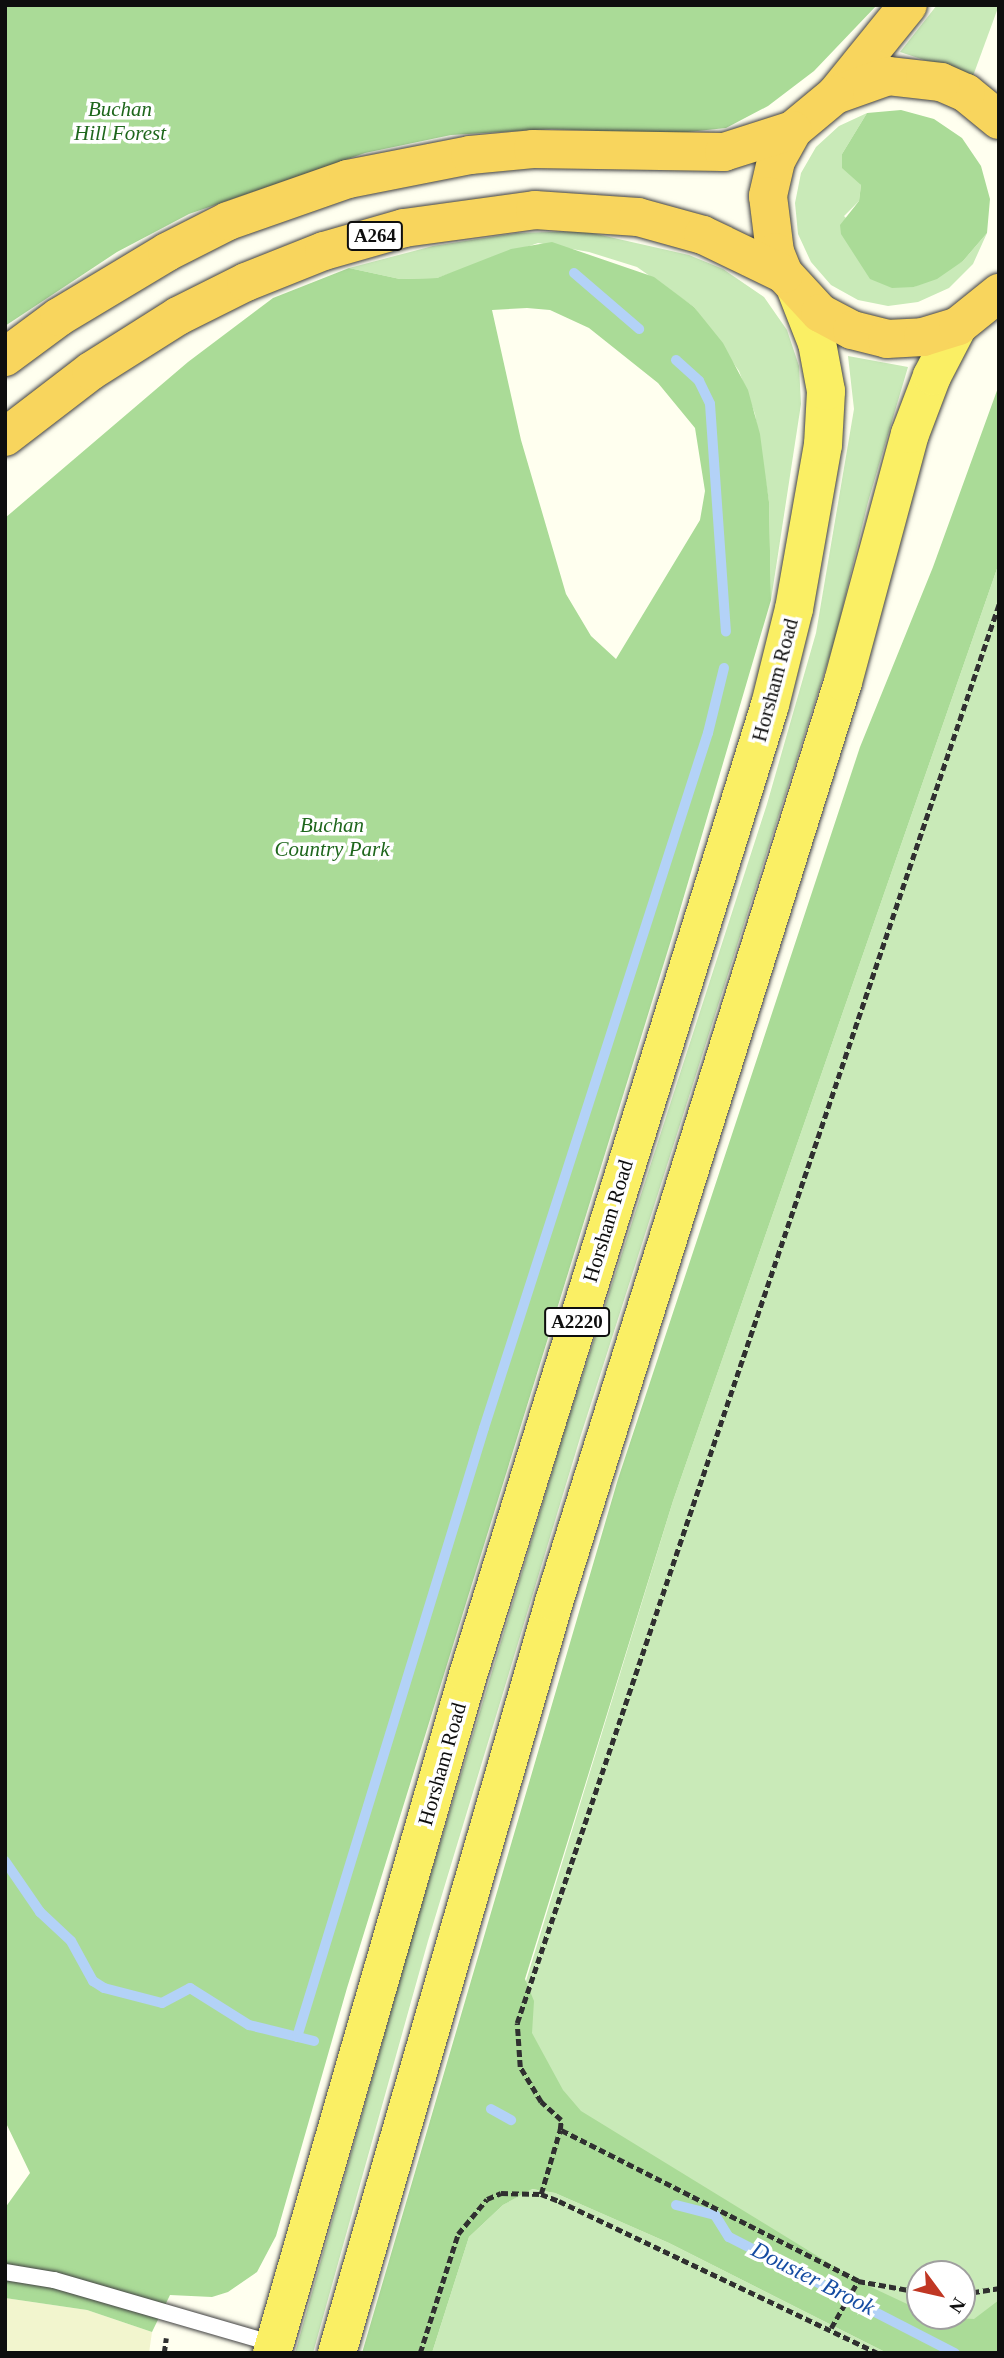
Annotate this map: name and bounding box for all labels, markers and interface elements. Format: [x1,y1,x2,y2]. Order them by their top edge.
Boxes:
park label: Buchan Hill Forest [74,96,166,146]
road number: A264 [345,220,405,252]
street label: Horsham Road [746,616,804,744]
park label: Buchan Country Park [275,812,389,862]
street label: Horsham Road [577,1157,639,1285]
road number: A2220 [544,1306,610,1338]
street label: Horsham Road [412,1700,472,1828]
water label: Douster Brook [746,2236,880,2322]
north arrow [906,2260,976,2330]
text: N [945,2294,970,2317]

